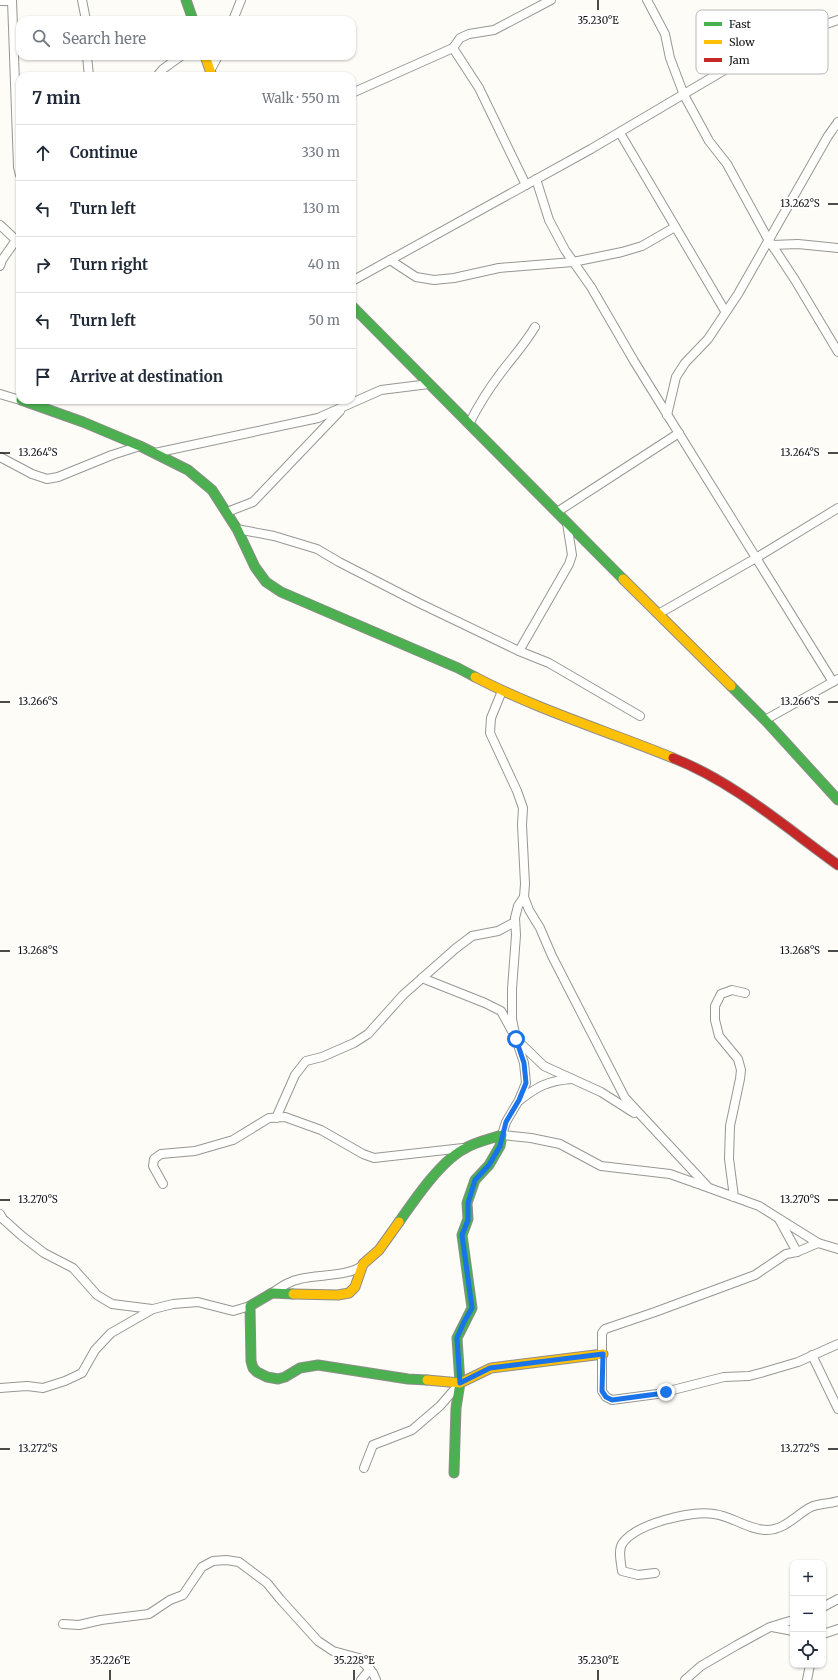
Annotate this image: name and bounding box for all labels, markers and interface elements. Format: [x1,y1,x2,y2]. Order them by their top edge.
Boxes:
legend [696,10,828,74]
text: 35.230°E [577,14,619,27]
search box [16,16,356,60]
text: Fast [729,17,752,31]
icon: search [30,27,52,49]
text: Search here [62,29,146,48]
text: Slow [729,35,755,49]
text: Jam [728,53,750,67]
text: 7 min [32,87,81,109]
text: Walk · 550 m [262,90,340,107]
icon: ahead [32,142,54,164]
text: Continue [70,143,138,162]
text: 330 m [301,144,340,161]
text: 13.262°S [780,197,820,210]
icon: left [32,198,54,220]
text: Turn left [70,199,136,218]
text: 130 m [303,200,340,217]
icon: right [32,254,54,276]
text: Turn right [70,255,148,274]
text: 40 m [308,256,340,273]
icon: left [32,310,54,332]
text: Turn left [70,311,136,330]
text: 50 m [308,312,340,329]
icon: arrive [32,366,54,388]
text: Arrive at destination [70,367,223,386]
text: 13.264°S [19,446,58,459]
text: 13.264°S [781,446,820,459]
text: 13.266°S [18,695,58,708]
text: 13.266°S [780,695,820,708]
text: 13.268°S [18,944,58,957]
text: 13.268°S [780,944,820,957]
route start [507,1030,525,1048]
text: 13.270°S [18,1193,58,1206]
text: 13.270°S [780,1193,820,1206]
route end [657,1383,675,1401]
text: 13.272°S [18,1442,58,1455]
text: 13.272°S [780,1442,820,1455]
map controls [790,1560,826,1668]
button: + [790,1560,826,1596]
button: − [790,1596,826,1632]
button: locate [790,1632,826,1668]
text: 35.226°E [90,1654,131,1667]
text: 35.228°E [334,1654,375,1667]
text: 35.230°E [577,1654,619,1667]

